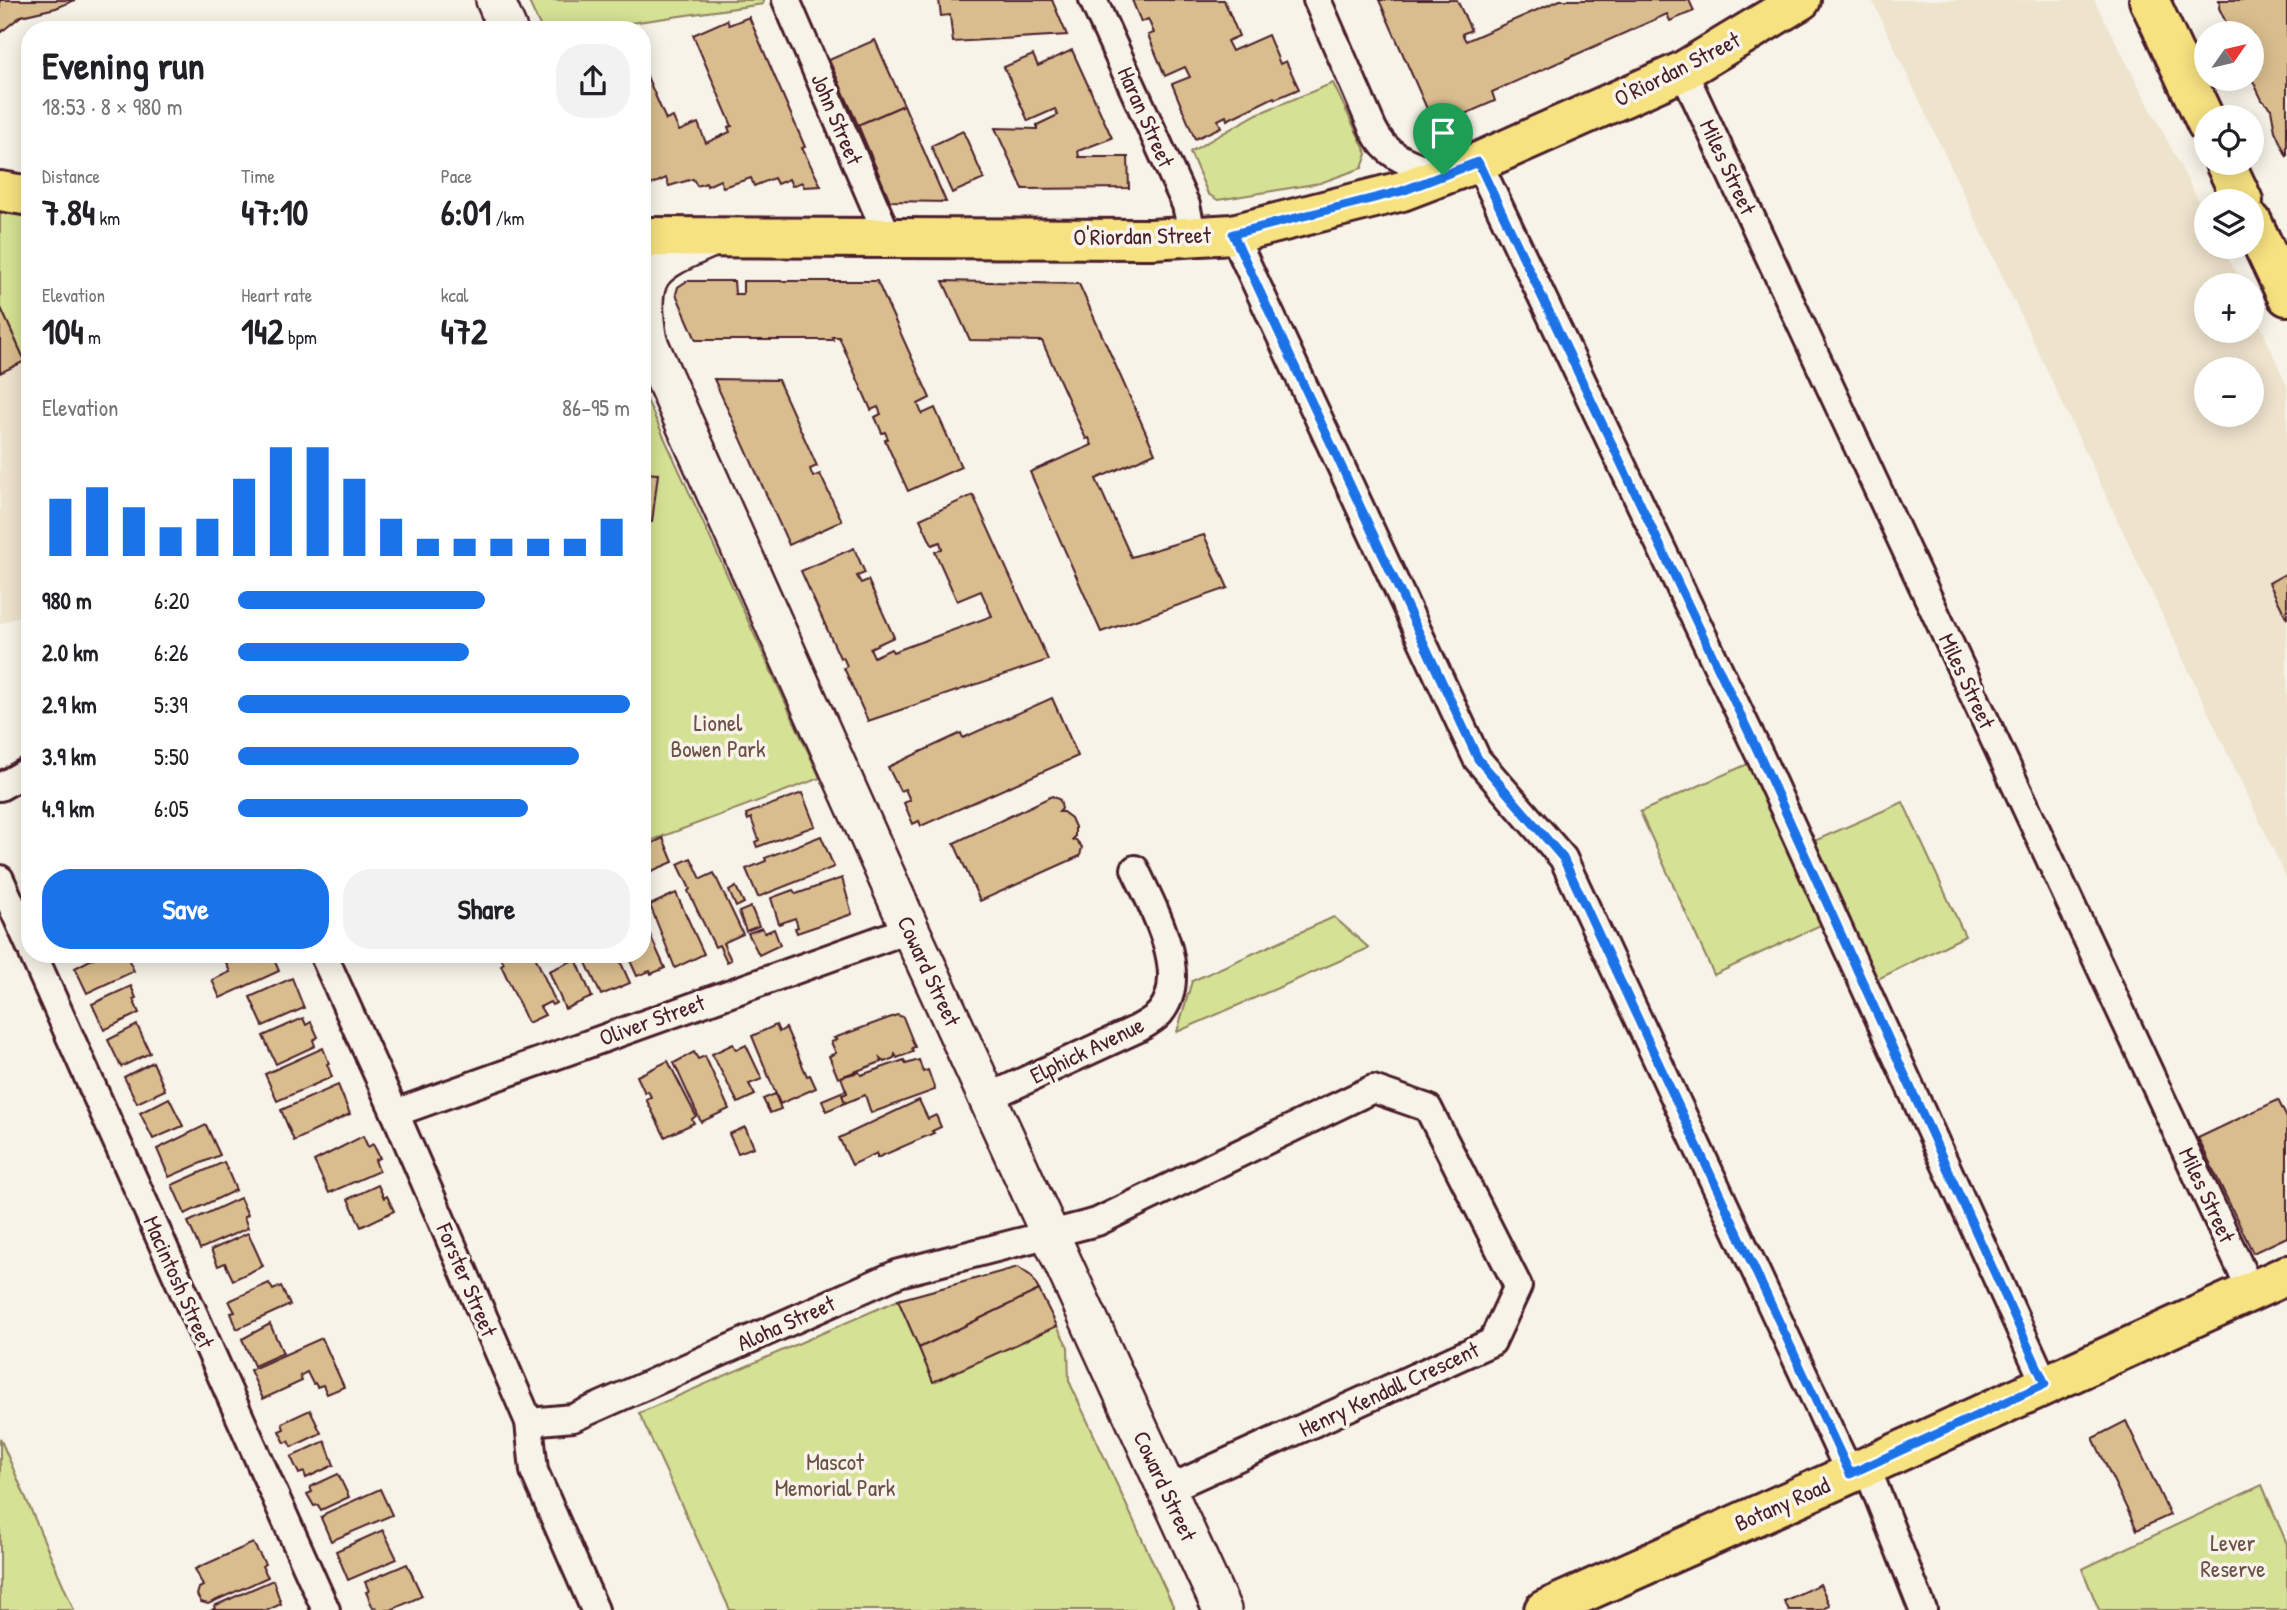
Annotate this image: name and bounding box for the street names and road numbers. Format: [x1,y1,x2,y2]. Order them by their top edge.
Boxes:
street label: O'Riordan Street [1608,23,1746,114]
street label: Haran Street [1111,62,1183,173]
street label: John Street [804,68,871,170]
street label: Miles Street [1693,114,1764,220]
street label: O'Riordan Street [1073,219,1212,252]
street label: Miles Street [1932,628,2003,734]
street label: Coward Street [890,911,969,1032]
street label: Oliver Street [595,986,710,1053]
street label: Elphick Avenue [1025,1009,1149,1090]
street label: Miles Street [2172,1142,2243,1248]
street label: Macintosh Street [136,1211,223,1354]
street label: Forster Street [429,1217,506,1342]
street label: Aloha Street [732,1287,841,1358]
street label: Henry Kendall Crescent [1294,1333,1485,1444]
street label: Coward Street [1126,1426,1205,1547]
street label: Botany Road [1729,1469,1834,1538]

